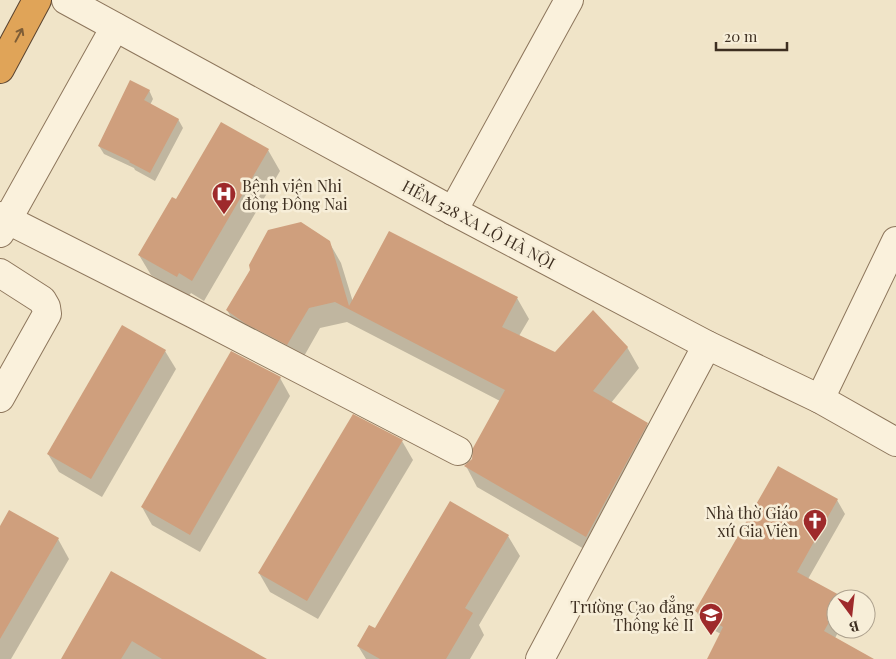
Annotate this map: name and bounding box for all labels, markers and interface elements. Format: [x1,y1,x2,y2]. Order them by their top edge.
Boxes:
scale bar [716,20,787,52]
text: 20 m [724,26,758,46]
one-way arrow [14,28,24,42]
place label: Bệnh viện Nhi đồng Đồng Nai [242,175,348,214]
street label: HẺM 528 XA LỘ HÀ NỘI [399,175,559,273]
hospital icon: Bệnh viện Nhi đồng Đồng Nai [211,181,237,215]
place label: Nhà thờ Giáo xứ Gia Viên [705,502,798,541]
church icon: Nhà thờ Giáo xứ Gia Viên [802,508,828,542]
north arrow [826,589,876,639]
place label: Trường Cao đẳng Thống kê II [570,595,695,635]
school or university icon: Trường Cao đẳng Thống kê II [698,602,724,636]
text: B [847,617,862,637]

